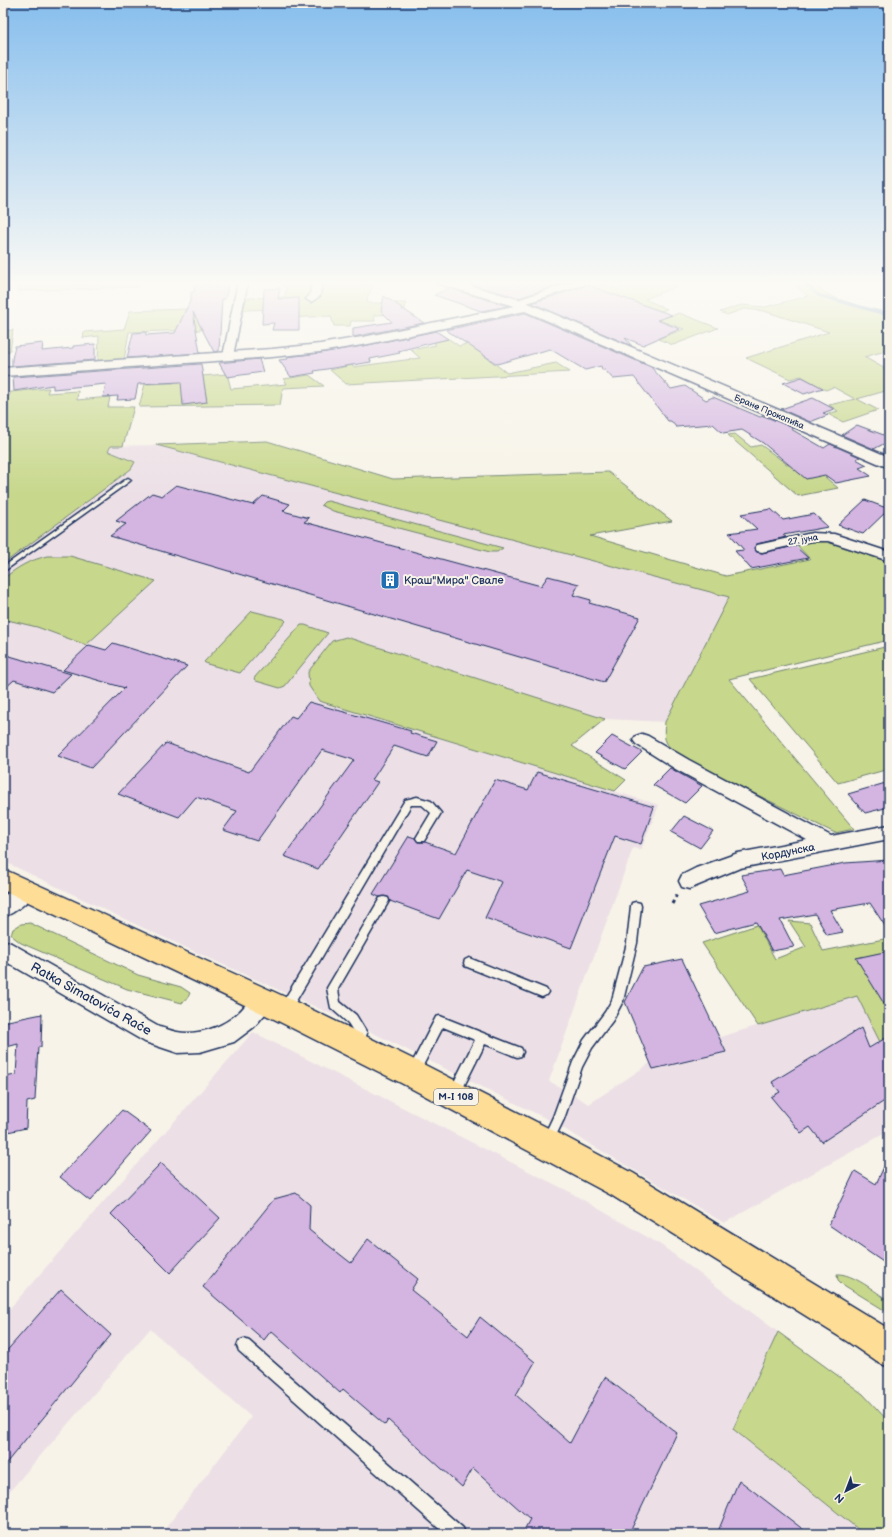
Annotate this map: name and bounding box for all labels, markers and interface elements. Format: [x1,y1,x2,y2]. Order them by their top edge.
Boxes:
street label: Бране Прокопића [732,392,806,432]
street label: 27. јуна [787,532,820,548]
building icon: Краш"Мира" Свале [379,569,401,591]
place label: Краш"Мира" Свале [404,574,504,587]
street label: Кордунска [760,840,816,864]
street label: Ratka Simatovića Raće [28,959,154,1039]
road number: M-I 108 [434,1089,478,1105]
north arrow [826,1471,866,1511]
text: N [832,1490,847,1506]

